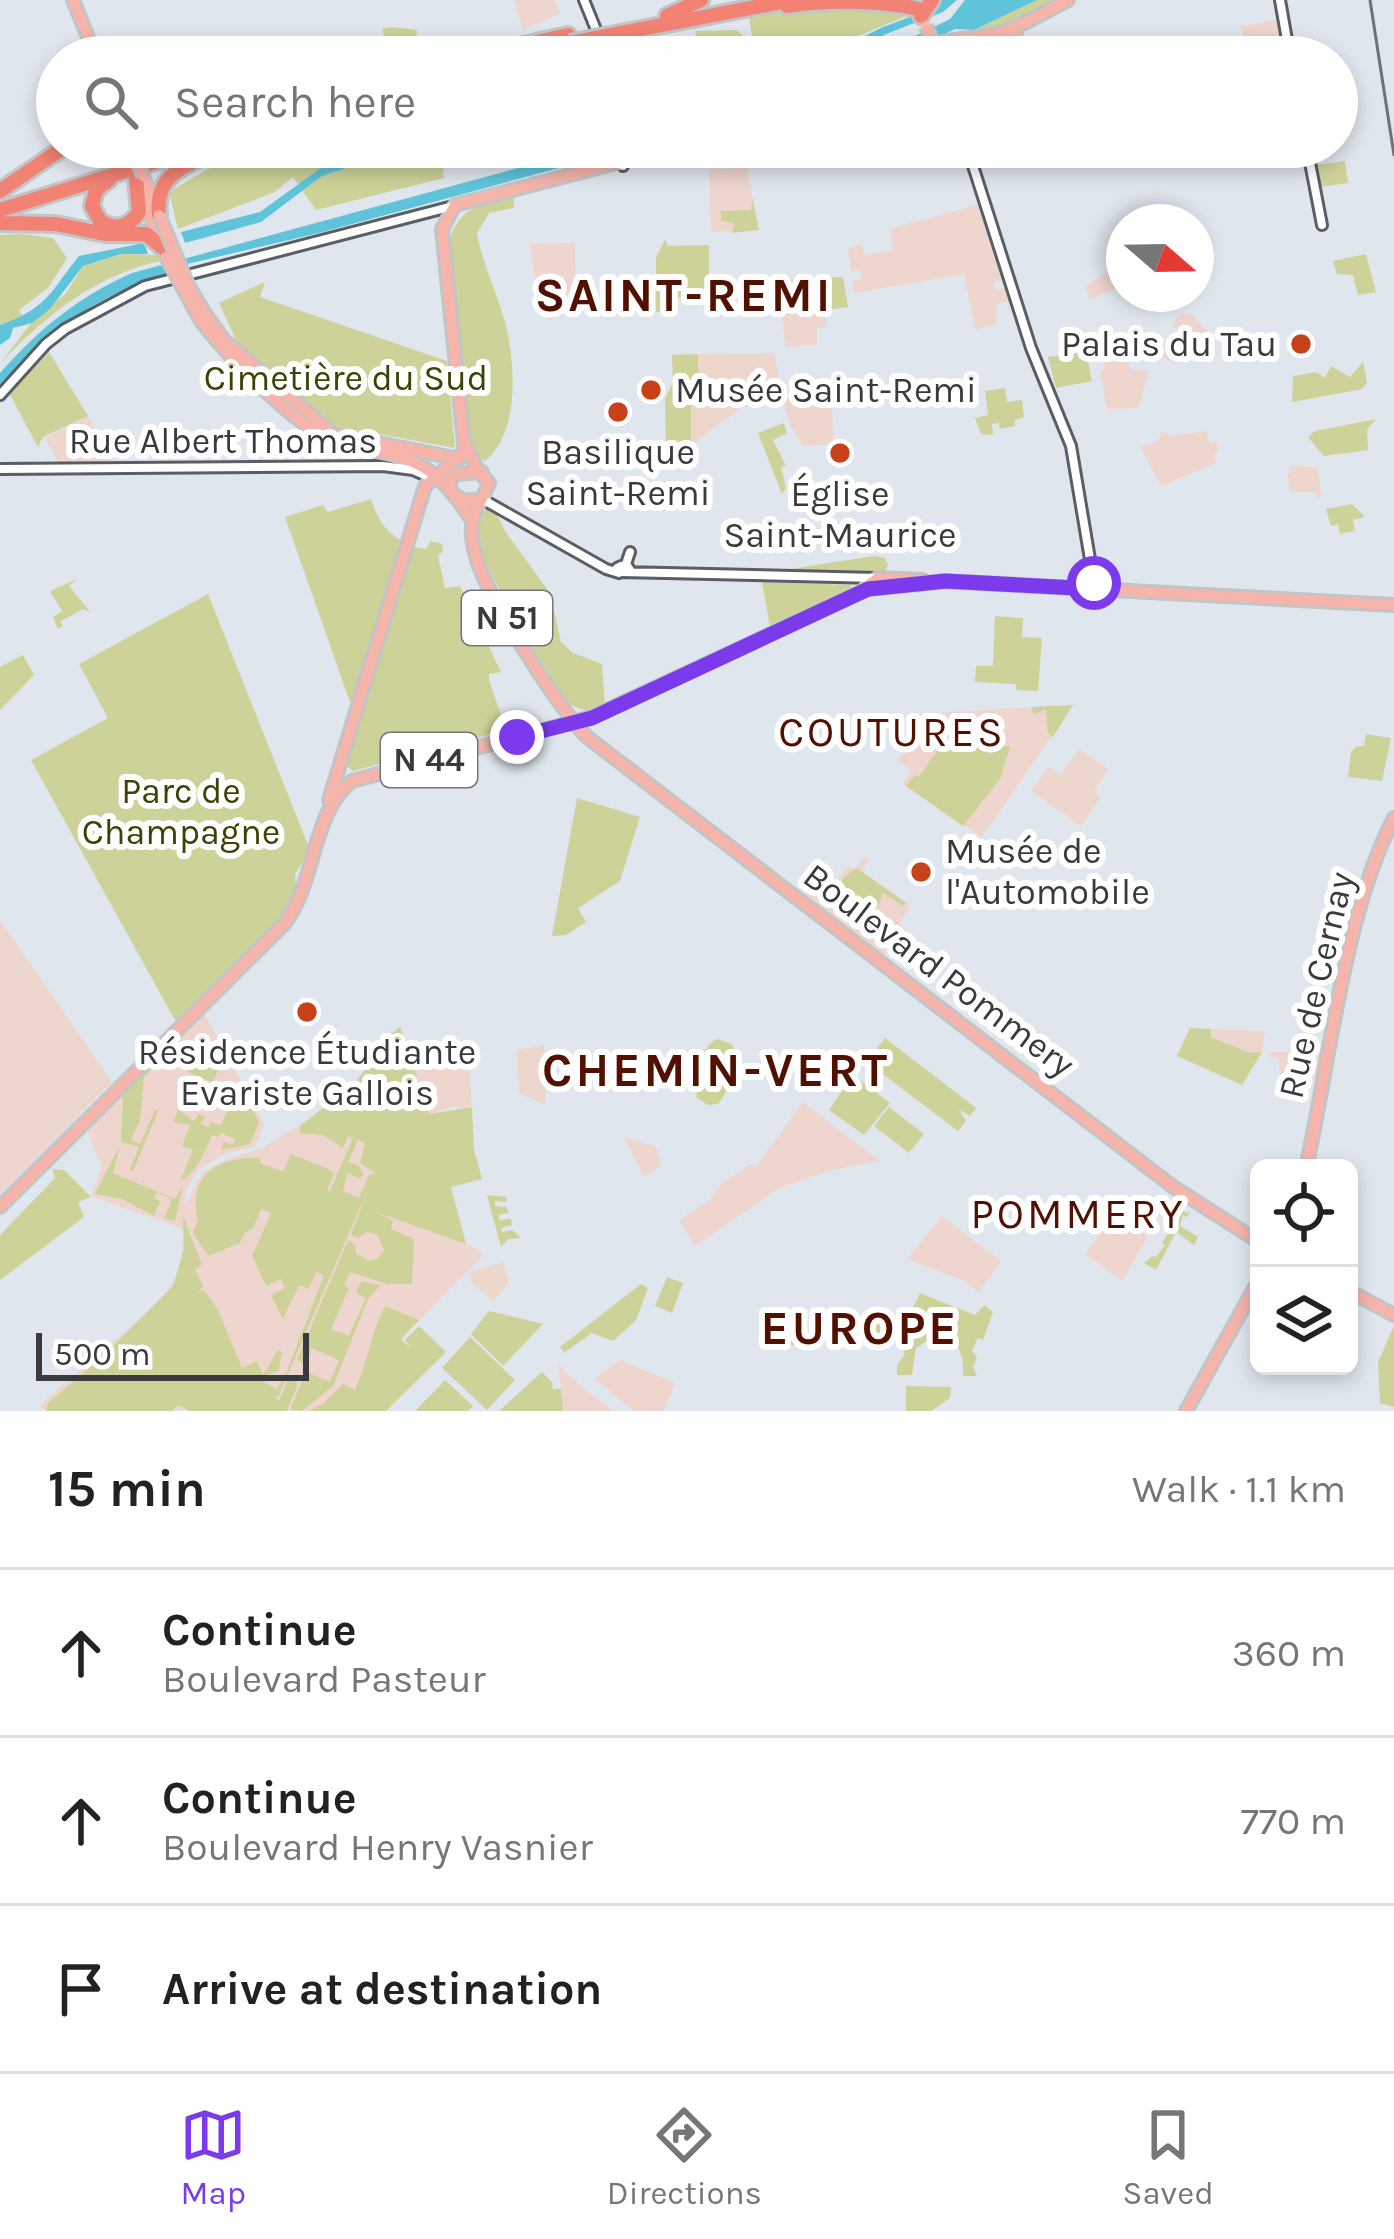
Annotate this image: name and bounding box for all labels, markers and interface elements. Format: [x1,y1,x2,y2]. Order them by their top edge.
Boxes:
search box [36,36,1358,168]
icon: search [78,69,144,135]
text: Search here [174,76,416,128]
north arrow [1106,204,1214,312]
district label: SAINT-REMI [535,267,833,323]
place label: Palais du Tau [1061,323,1277,365]
marker: Palais du Tau [1288,331,1314,357]
park label: Cimetière du Sud [204,357,488,399]
place label: Musée Saint-Remi [675,369,977,411]
marker: Musée Saint-Remi [638,377,664,403]
marker: Basilique Saint-Remi [605,399,631,425]
street label: Rue Albert Thomas [69,420,377,462]
place label: Basilique Saint-Remi [525,431,711,514]
marker: Église Saint-Maurice [827,440,853,466]
place label: Église Saint-Maurice [723,472,957,556]
route start [1067,556,1121,610]
road number: N 51 [462,591,552,645]
district label: COUTURES [778,707,1006,757]
route end [490,710,544,764]
road number: N 44 [381,733,477,787]
park label: Parc de Champagne [82,770,280,853]
place label: Musée de l'Automobile [945,830,1150,913]
street label: Boulevard Pommery [795,854,1083,1086]
marker: Musée de l'Automobile [908,859,934,885]
street label: Rue de Cernay [1270,867,1363,1102]
marker: Résidence Étudiante Evariste Gallois [294,999,320,1025]
place label: Résidence Étudiante Evariste Gallois [138,1030,476,1114]
district label: CHEMIN-VERT [542,1042,890,1098]
map controls [1250,1159,1358,1375]
button: locate [1250,1159,1358,1267]
district label: POMMERY [971,1189,1185,1239]
button: layers [1250,1267,1358,1375]
district label: EUROPE [761,1300,959,1356]
scale bar [36,1327,309,1380]
text: 500 m [54,1335,151,1373]
text: 15 min [48,1459,206,1519]
text: Walk · 1.1 km [1132,1466,1346,1512]
text: Continue [162,1604,357,1656]
icon: ahead [48,1620,114,1686]
text: 360 m [1232,1630,1346,1676]
text: Boulevard Pasteur [162,1656,486,1702]
text: Continue [162,1772,357,1824]
icon: ahead [48,1788,114,1854]
text: 770 m [1240,1798,1346,1844]
text: Boulevard Henry Vasnier [162,1824,593,1870]
icon: arrive [48,1956,114,2022]
text: Arrive at destination [162,1963,602,2015]
tab: Map [180,2102,246,2212]
tab: Directions [607,2102,762,2212]
tab: Saved [1123,2102,1214,2212]

